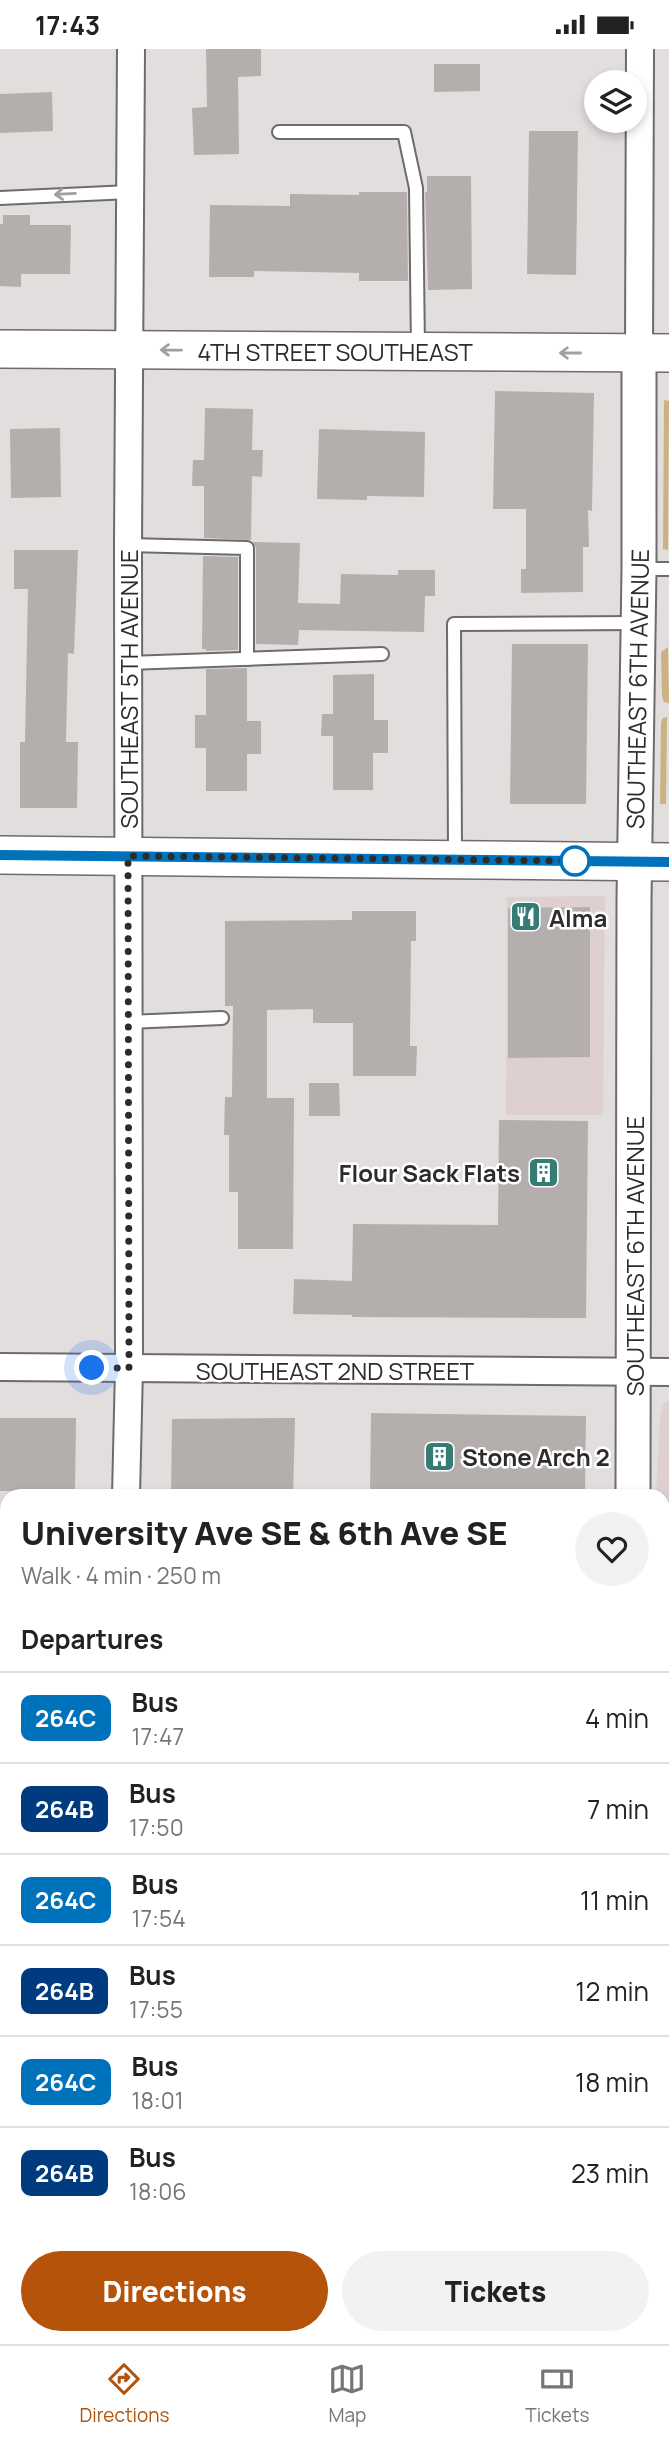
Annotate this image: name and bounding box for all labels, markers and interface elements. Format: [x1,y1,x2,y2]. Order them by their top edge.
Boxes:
text: 17:43 [35,7,100,43]
map controls [584,70,647,133]
button: layers [584,70,647,133]
one-way arrow [54,188,77,201]
street label: 4TH STREET SOUTHEAST [197,335,473,368]
one-way arrow [160,343,183,356]
one-way arrow [559,346,582,360]
street label: SOUTHEAST 5TH AVENUE [112,549,145,829]
street label: SOUTHEAST 6TH AVENUE [618,549,656,829]
unlabelled marker [560,846,590,876]
restaurant icon: Alma [509,900,543,934]
place label: Alma [549,901,607,934]
street label: SOUTHEAST 6TH AVENUE [618,1116,651,1396]
building icon: Flour Sack Flats [526,1155,560,1189]
place label: Flour Sack Flats [339,1156,520,1189]
your location [74,1350,109,1385]
street label: SOUTHEAST 2ND STREET [196,1354,475,1387]
building icon: Stone Arch 2 [422,1439,456,1473]
place label: Stone Arch 2 [462,1440,610,1473]
text: University Ave SE & 6th Ave SE [21,1510,508,1555]
button: heart [575,1512,649,1586]
text: Walk · 4 min · 250 m [21,1559,221,1591]
text: Departures [21,1621,163,1657]
text: Bus [132,1684,178,1720]
text: 4 min [585,1700,649,1736]
text: 264C [35,1701,97,1734]
text: 17:47 [132,1720,184,1752]
text: Bus [129,1775,176,1811]
text: 7 min [587,1791,649,1827]
text: 264B [35,1792,94,1825]
text: 17:50 [129,1811,184,1843]
text: Bus [132,1866,178,1902]
text: 11 min [580,1882,649,1918]
text: 264C [35,1883,97,1916]
text: 17:54 [132,1902,186,1934]
text: Bus [129,1957,176,1993]
text: 12 min [575,1973,649,2009]
text: 264B [35,1974,94,2007]
text: 17:55 [129,1993,183,2025]
text: Bus [132,2048,178,2084]
text: 18 min [575,2064,649,2100]
text: 264C [35,2065,97,2098]
text: 18:01 [132,2084,184,2116]
text: Bus [129,2139,176,2175]
text: 23 min [571,2155,649,2191]
text: 264B [35,2156,94,2189]
text: 18:06 [129,2175,186,2207]
button: Directions [21,2251,328,2331]
button: Tickets [342,2251,649,2331]
tab: Directions [79,2360,169,2428]
tab: Map [328,2360,366,2428]
tab: Tickets [525,2360,590,2428]

